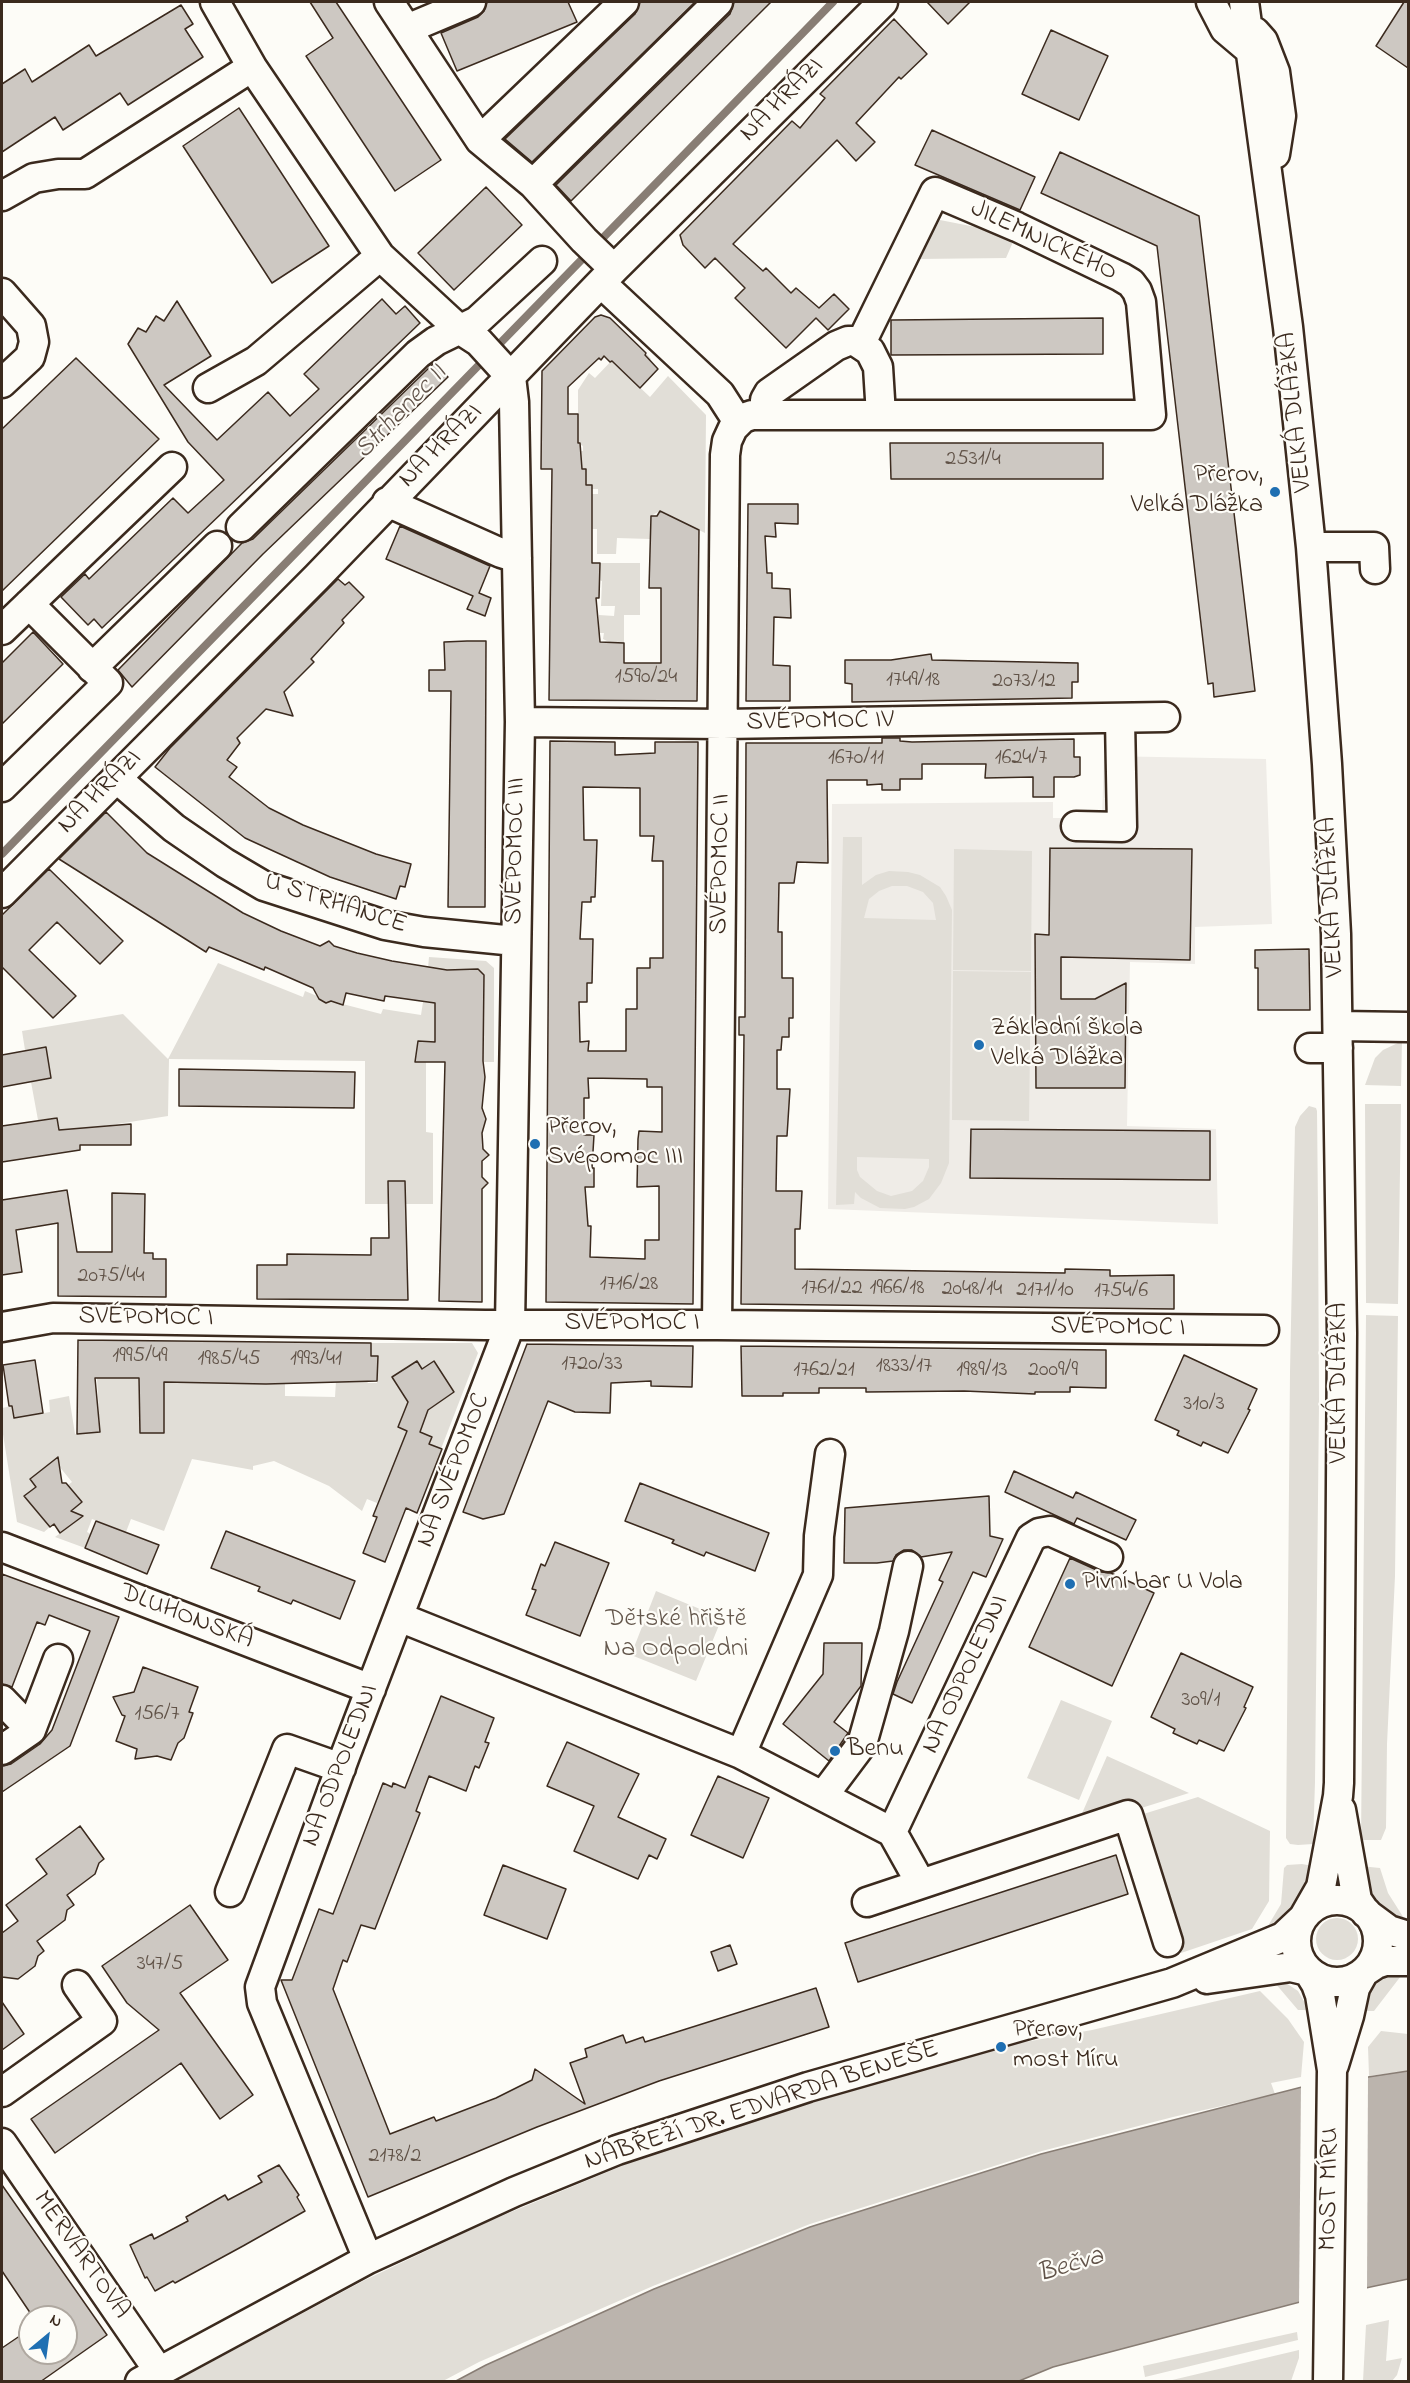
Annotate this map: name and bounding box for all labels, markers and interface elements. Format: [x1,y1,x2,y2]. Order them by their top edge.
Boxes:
street label: NA HRÁZI [734,52,832,150]
street label: JILEMNICKÉHO [965,194,1121,290]
street label: VELKÁ DLÁŽKA [1273,330,1321,494]
water label: Strhanec II [349,359,455,467]
street label: NA HRÁZI [393,398,491,496]
house number: 2531/4 [945,447,1001,473]
place label: Přerov, Velká Dlážka [1131,461,1263,522]
marker: Přerov, Velká Dlážka [1268,485,1282,499]
house number: 1590/24 [615,665,677,691]
house number: 1749/18 [886,668,940,694]
house number: 2073/12 [992,669,1056,695]
street label: SVÉPOMOC IV [746,706,894,740]
street label: NA HRÁZI [52,744,150,842]
house number: 1670/11 [828,746,884,772]
house number: 1624/7 [995,746,1047,772]
street label: SVÉPOMOC III [500,777,534,925]
street label: SVÉPOMOC II [705,793,739,935]
street label: VELKÁ DLÁŽKA [1313,816,1353,978]
street label: U STRHANCE [260,867,410,943]
place label: Základní škola Velká Dlážka [991,1014,1143,1076]
marker: Základní škola Velká Dlážka [972,1038,986,1052]
place label: Přerov, Svépomoc III [547,1113,683,1174]
marker: Přerov, Svépomoc III [528,1137,542,1151]
house number: 2075/44 [77,1264,145,1290]
house number: 1716/28 [600,1272,658,1298]
house number: 1761/22 [801,1276,863,1302]
house number: 1966/18 [869,1276,925,1302]
house number: 2048/14 [942,1277,1002,1303]
house number: 2171/10 [1016,1278,1074,1304]
house number: 1754/6 [1094,1279,1148,1305]
street label: SVÉPOMOC I [78,1302,214,1336]
street label: VELKÁ DLÁŽKA [1325,1303,1357,1463]
street label: SVÉPOMOC I [565,1309,699,1341]
street label: SVÉPOMOC I [1050,1312,1186,1346]
house number: 1995/49 [112,1344,168,1370]
house number: 1985/45 [198,1347,260,1373]
house number: 1993/41 [290,1347,342,1373]
house number: 1720/33 [561,1352,623,1378]
house number: 1833/17 [876,1354,932,1380]
house number: 1762/21 [793,1358,855,1384]
house number: 1989/13 [956,1358,1008,1384]
house number: 2009/9 [1028,1358,1078,1384]
street label: NA SVÉPOMOC [411,1390,499,1552]
house number: 310/3 [1183,1392,1225,1418]
place label: Pivní bar U Vola [1082,1568,1243,1600]
marker: Pivní bar U Vola [1063,1577,1077,1591]
street label: DLUHONSKÁ [115,1578,257,1658]
street label: NA ODPOLEDNI [917,1591,1017,1759]
park label: Dětské hřiště Na Odpoledni [604,1605,748,1666]
street label: NA ODPOLEDNI [297,1680,387,1852]
house number: 309/1 [1181,1688,1221,1714]
house number: 156/7 [134,1702,180,1728]
place label: Benu [847,1735,904,1767]
marker: Benu [828,1744,842,1758]
house number: 347/5 [137,1952,183,1978]
place label: Přerov, most Míru [1013,2016,1118,2078]
street label: NÁBŘEŽÍ DR. EDVARDA BENEŠE [581,2035,943,2179]
marker: Přerov, most Míru [994,2040,1008,2054]
street label: MOST MÍRU [1314,2127,1348,2251]
house number: 2178/2 [369,2144,421,2170]
street label: MERVARTOVA [25,2186,135,2326]
water label: Bečva [1034,2242,1108,2292]
north arrow [18,2305,78,2365]
text: N [45,2308,66,2334]

